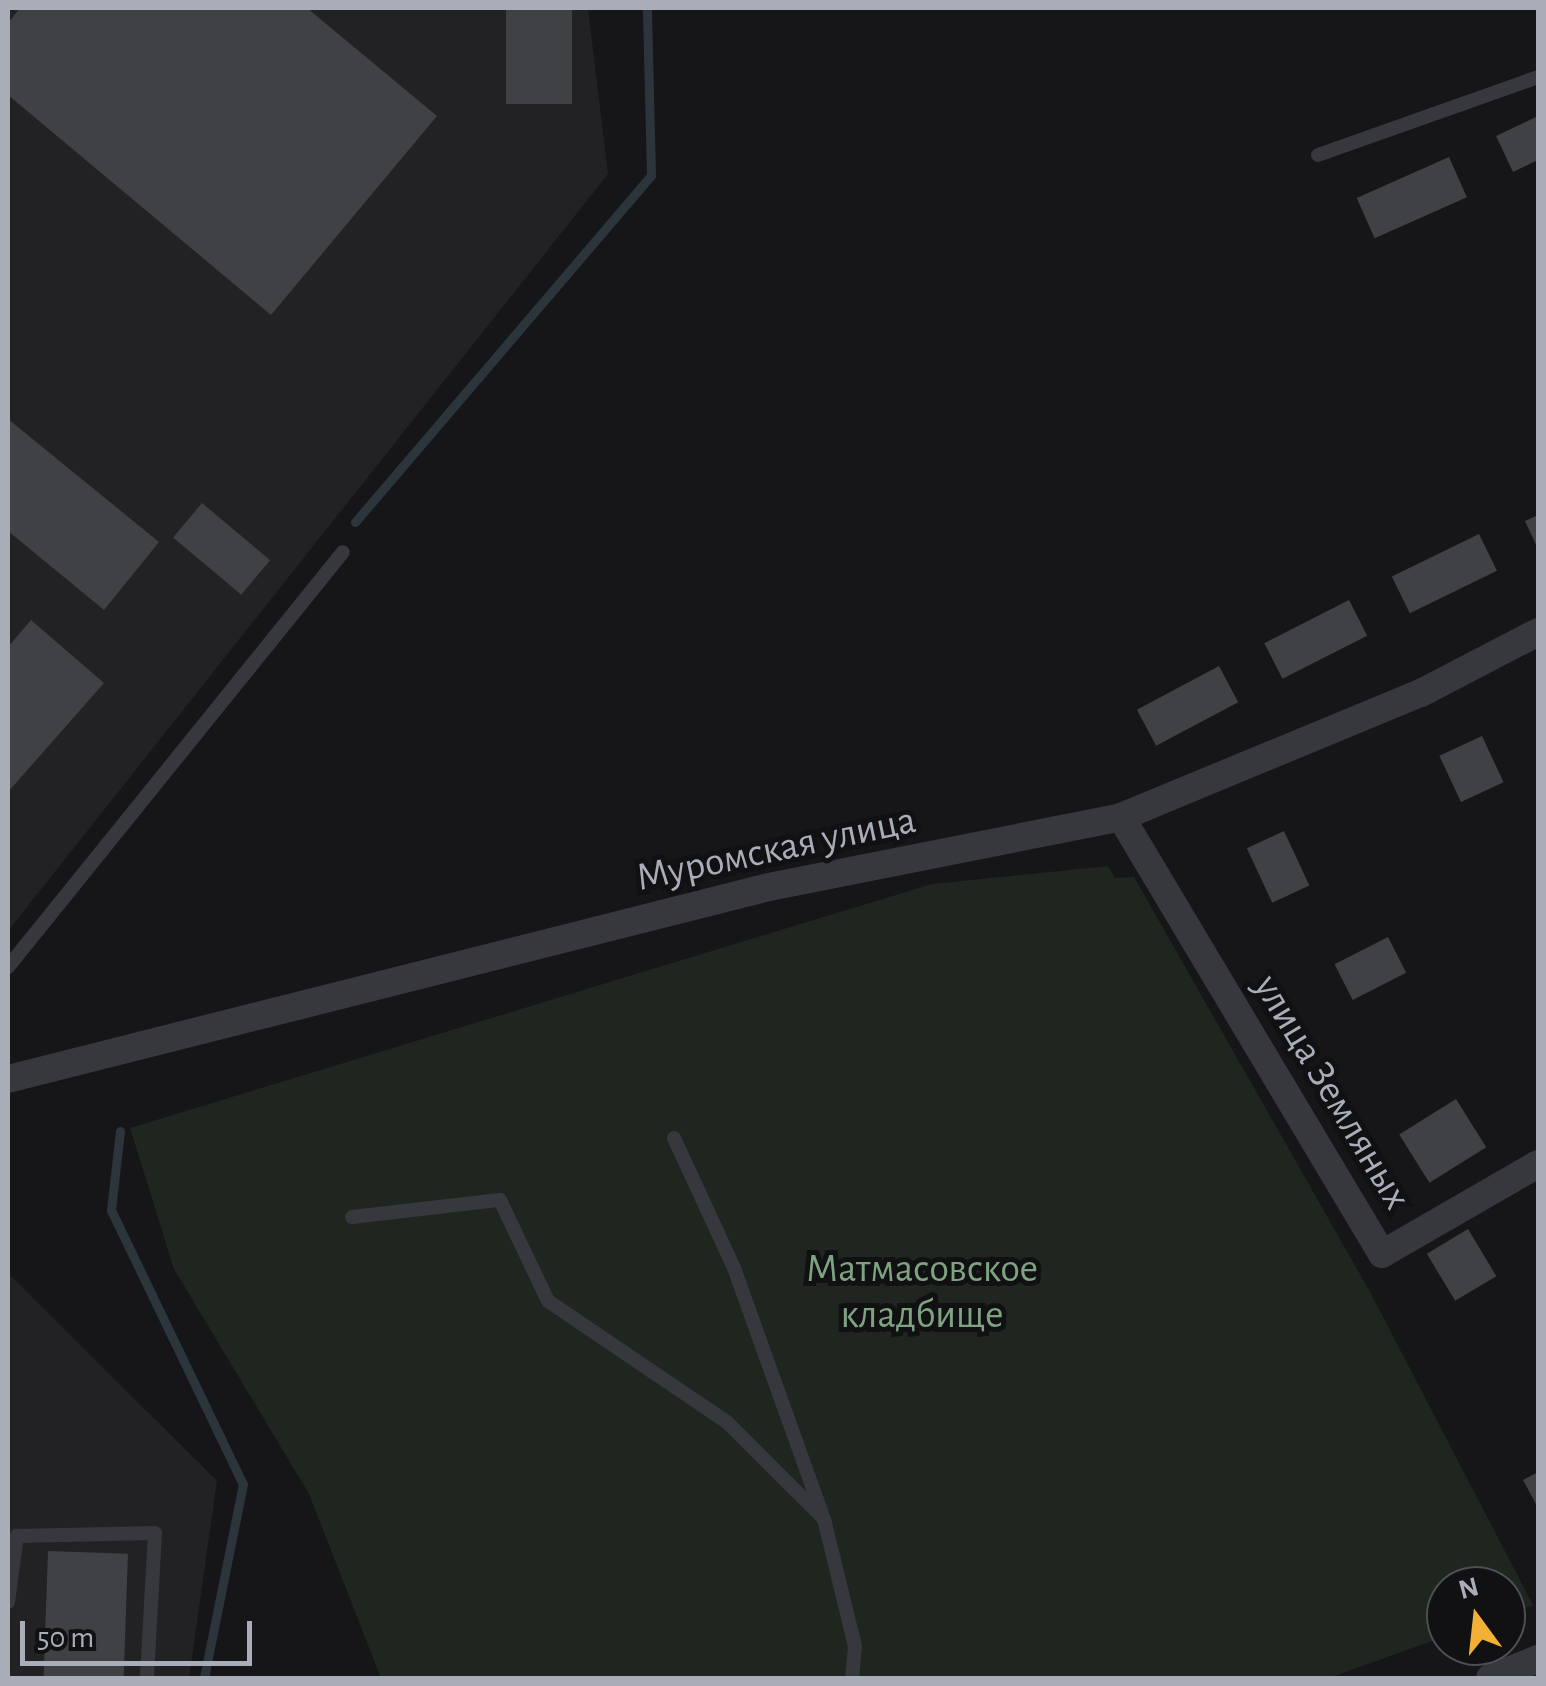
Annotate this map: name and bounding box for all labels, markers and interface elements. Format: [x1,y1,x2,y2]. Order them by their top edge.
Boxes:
street label: Муромская улица [632,796,920,902]
street label: улица Земляных [1243,966,1421,1218]
park label: Матмасовское кладбище [806,1245,1038,1339]
north arrow [1426,1566,1526,1666]
text: N [1456,1573,1482,1605]
scale bar [25,1601,258,1663]
text: 50 m [37,1623,94,1653]

